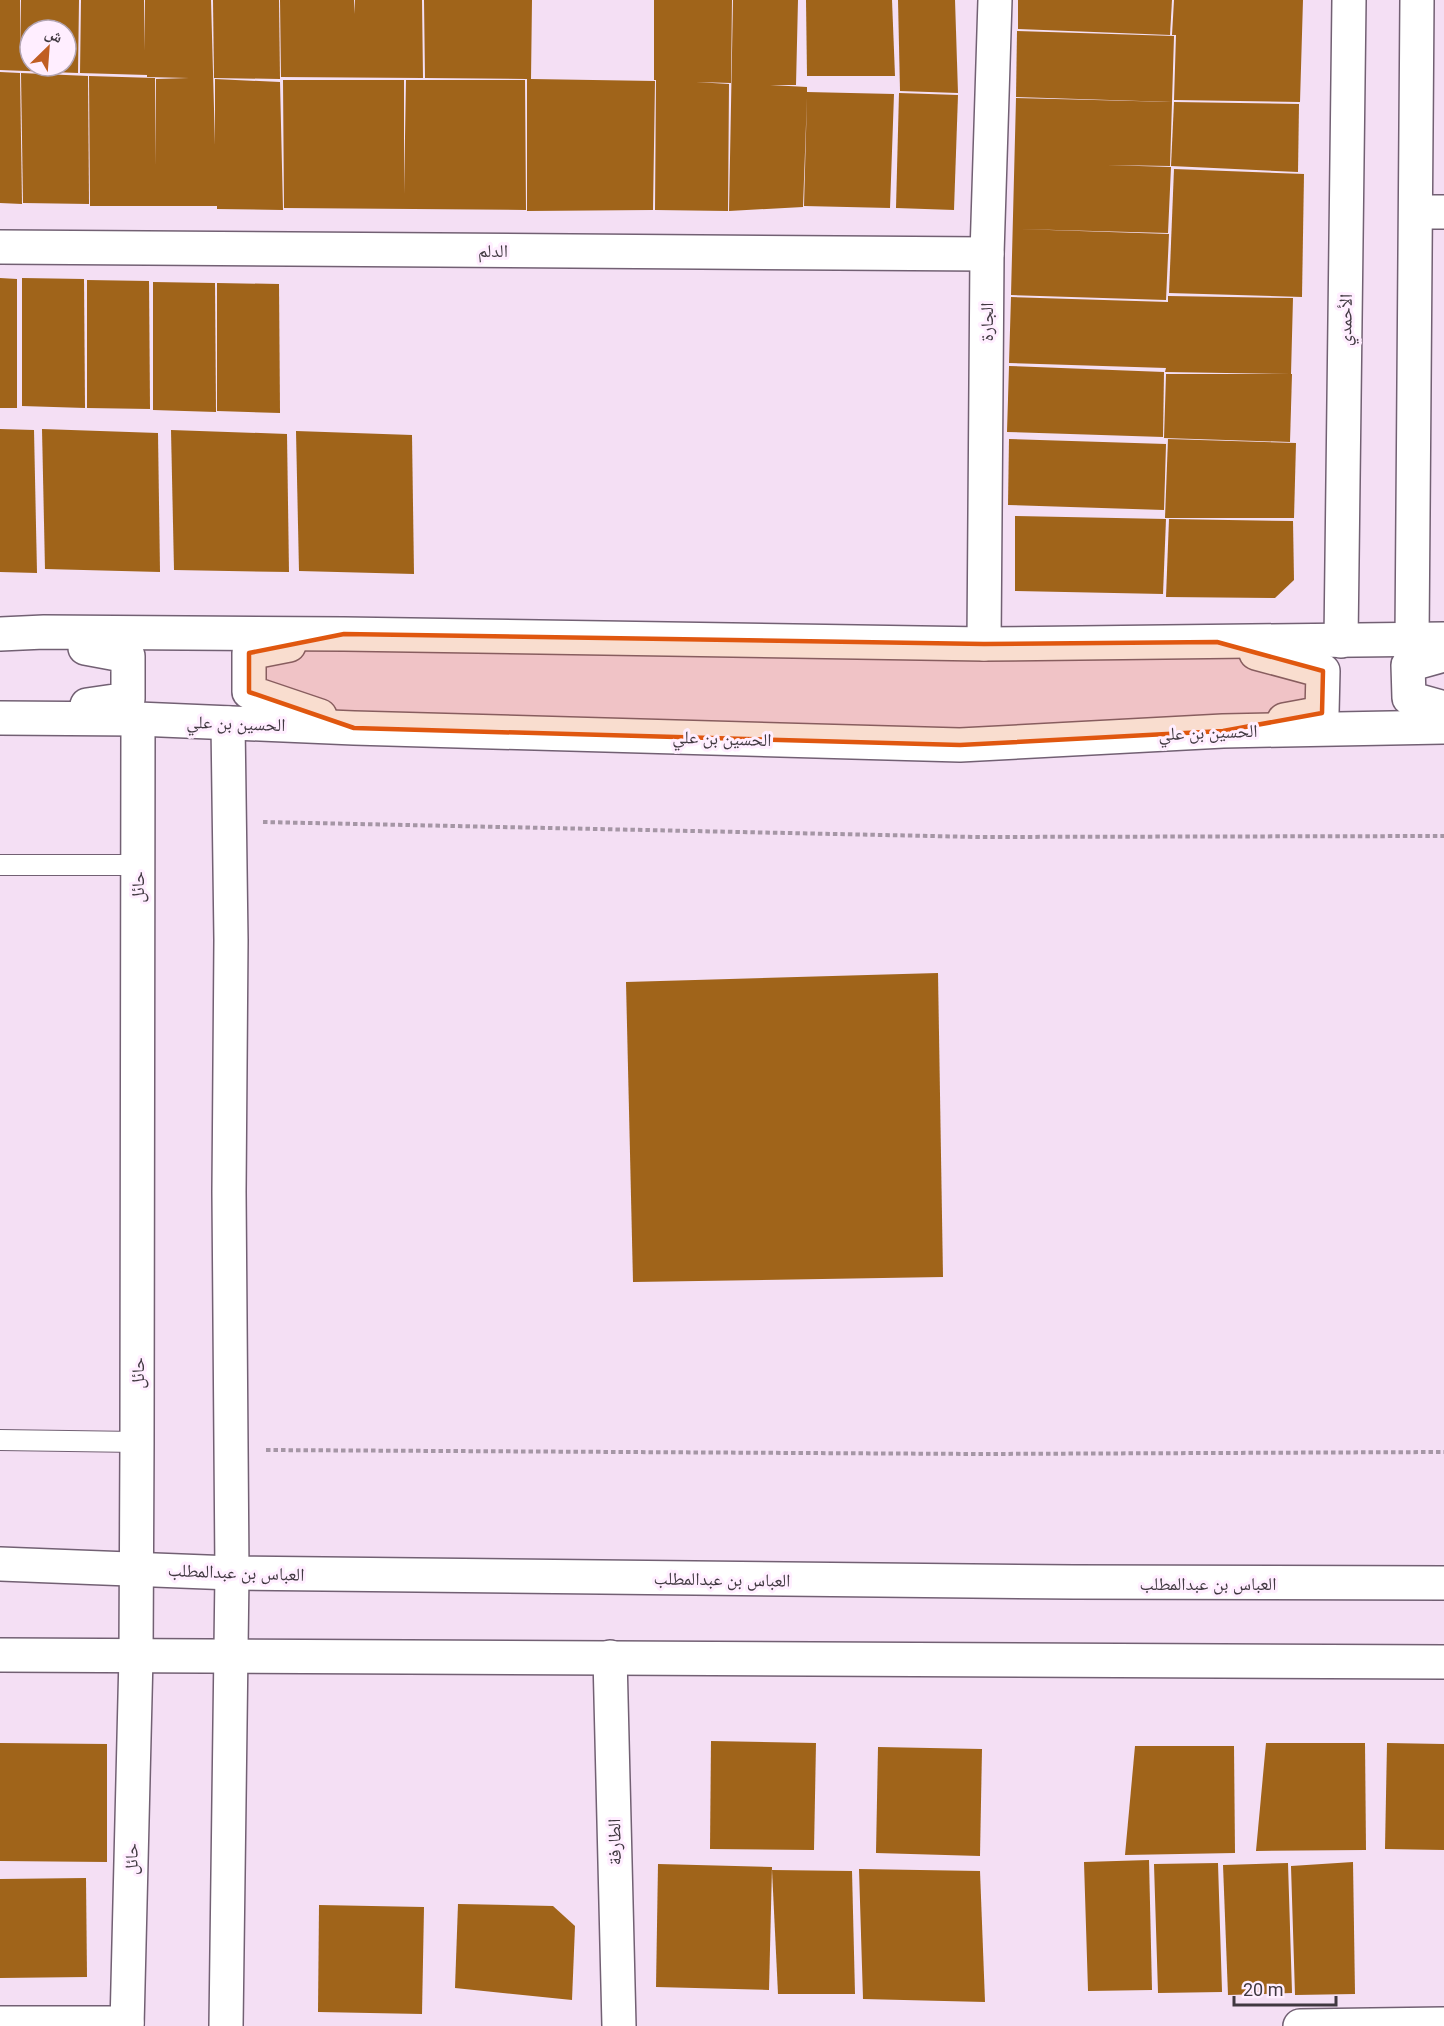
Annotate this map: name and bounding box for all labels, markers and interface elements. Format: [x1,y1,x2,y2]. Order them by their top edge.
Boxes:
north arrow [18,18,78,78]
text: ش [42,23,66,47]
street label: الدلم [478,240,508,263]
street label: الأحمدي [1334,294,1361,346]
street label: الجارة [976,303,997,341]
street label: الحسين بن علي [186,711,286,740]
street label: الحسين بن علي [1158,720,1258,749]
street label: الحسين بن علي [672,726,772,755]
street label: حائل [127,871,149,903]
street label: حائل [127,1357,149,1389]
street label: العباس بن عبدالمطلب [167,1559,305,1586]
street label: العباس بن عبدالمطلب [653,1567,791,1592]
street label: العباس بن عبدالمطلب [1140,1573,1276,1595]
street label: الطارفة [603,1819,625,1865]
street label: حائل [120,1843,143,1875]
scale bar [1234,1969,1336,2007]
text: 20 m [1243,1979,1283,2000]

